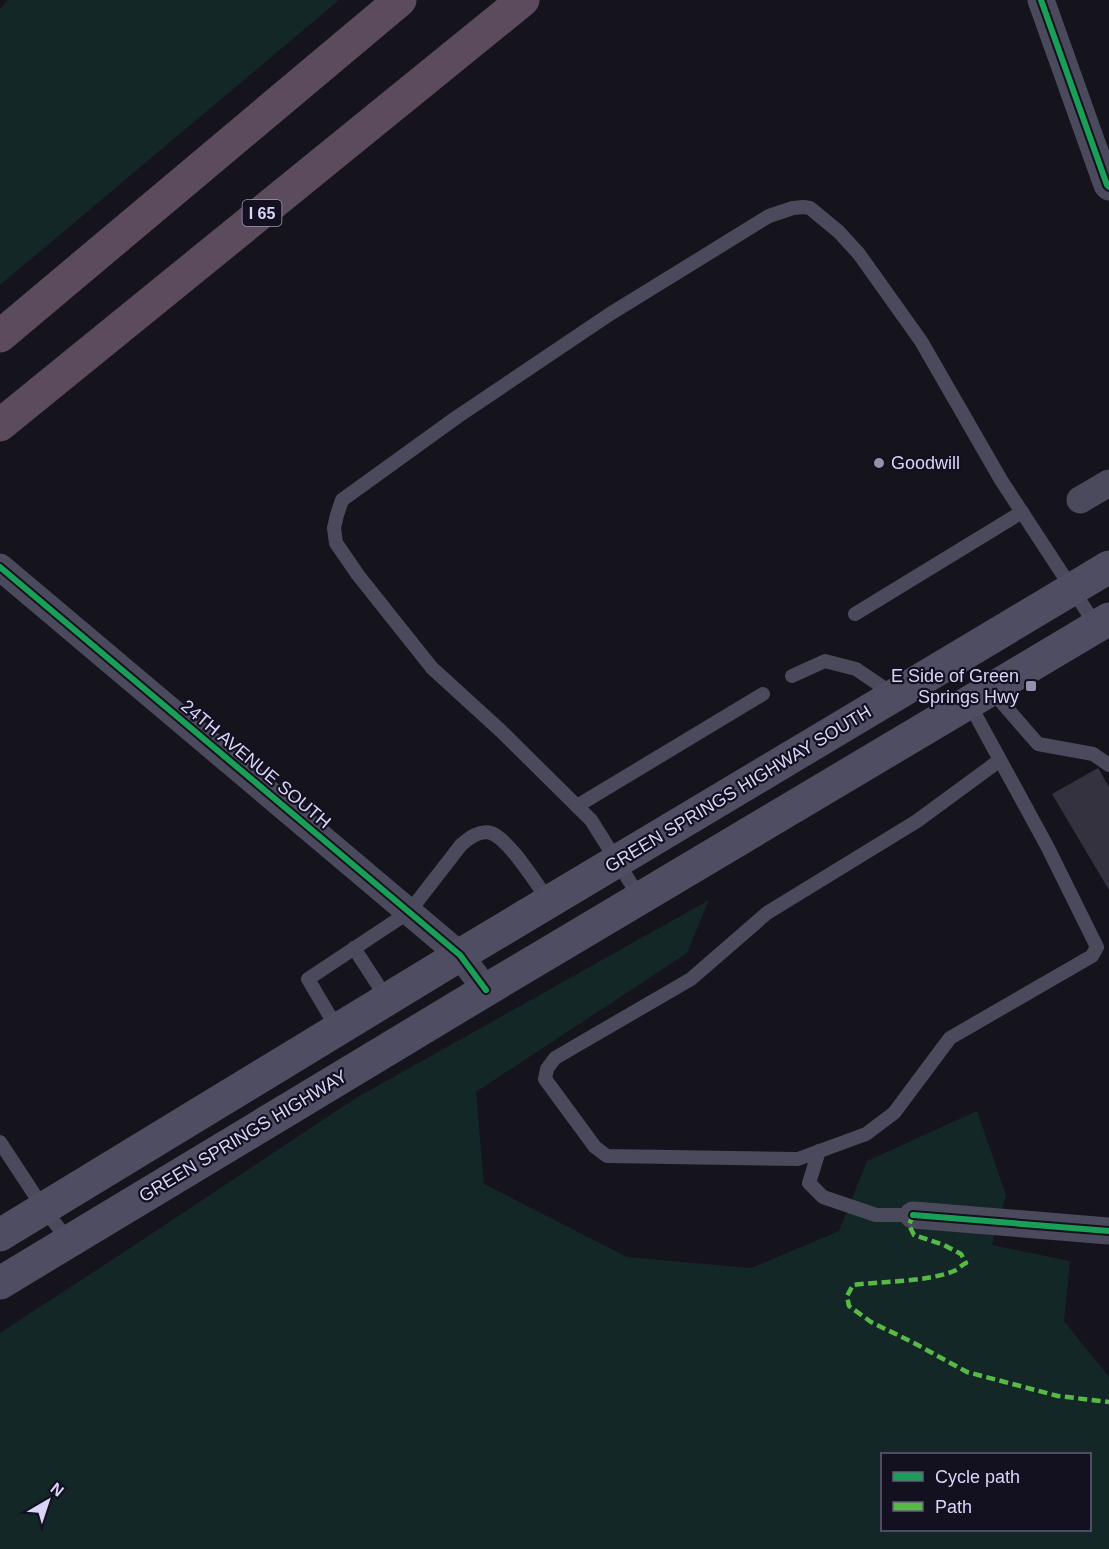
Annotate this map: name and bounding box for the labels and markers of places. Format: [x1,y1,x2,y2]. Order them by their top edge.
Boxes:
place label: Goodwill [891,453,960,473]
marker: Goodwill [872,456,886,470]
place label: E Side of Green Springs Hwy [891,666,1019,707]
marker: E Side of Green Springs Hwy [1024,679,1038,693]

